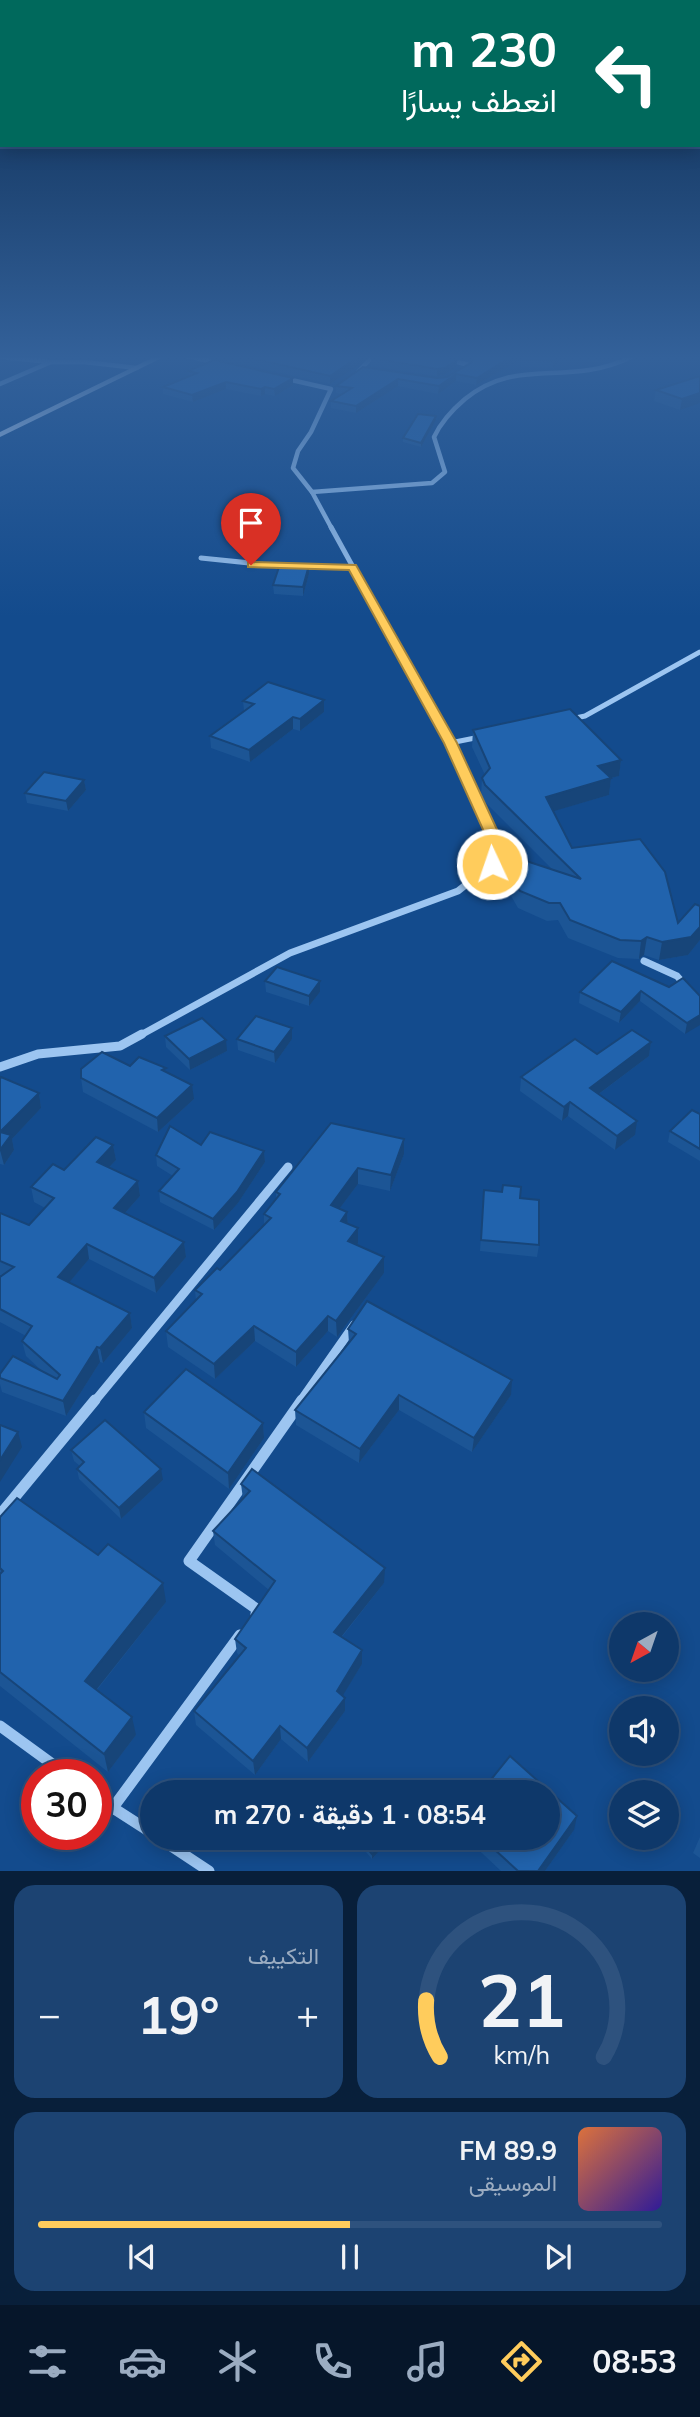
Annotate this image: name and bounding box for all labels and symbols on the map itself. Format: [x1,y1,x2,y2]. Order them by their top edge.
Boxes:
pin [221,493,281,565]
position arrow [455,827,529,901]
north arrow [609,1612,679,1682]
speed limit sign: 30 [21,1759,112,1850]

